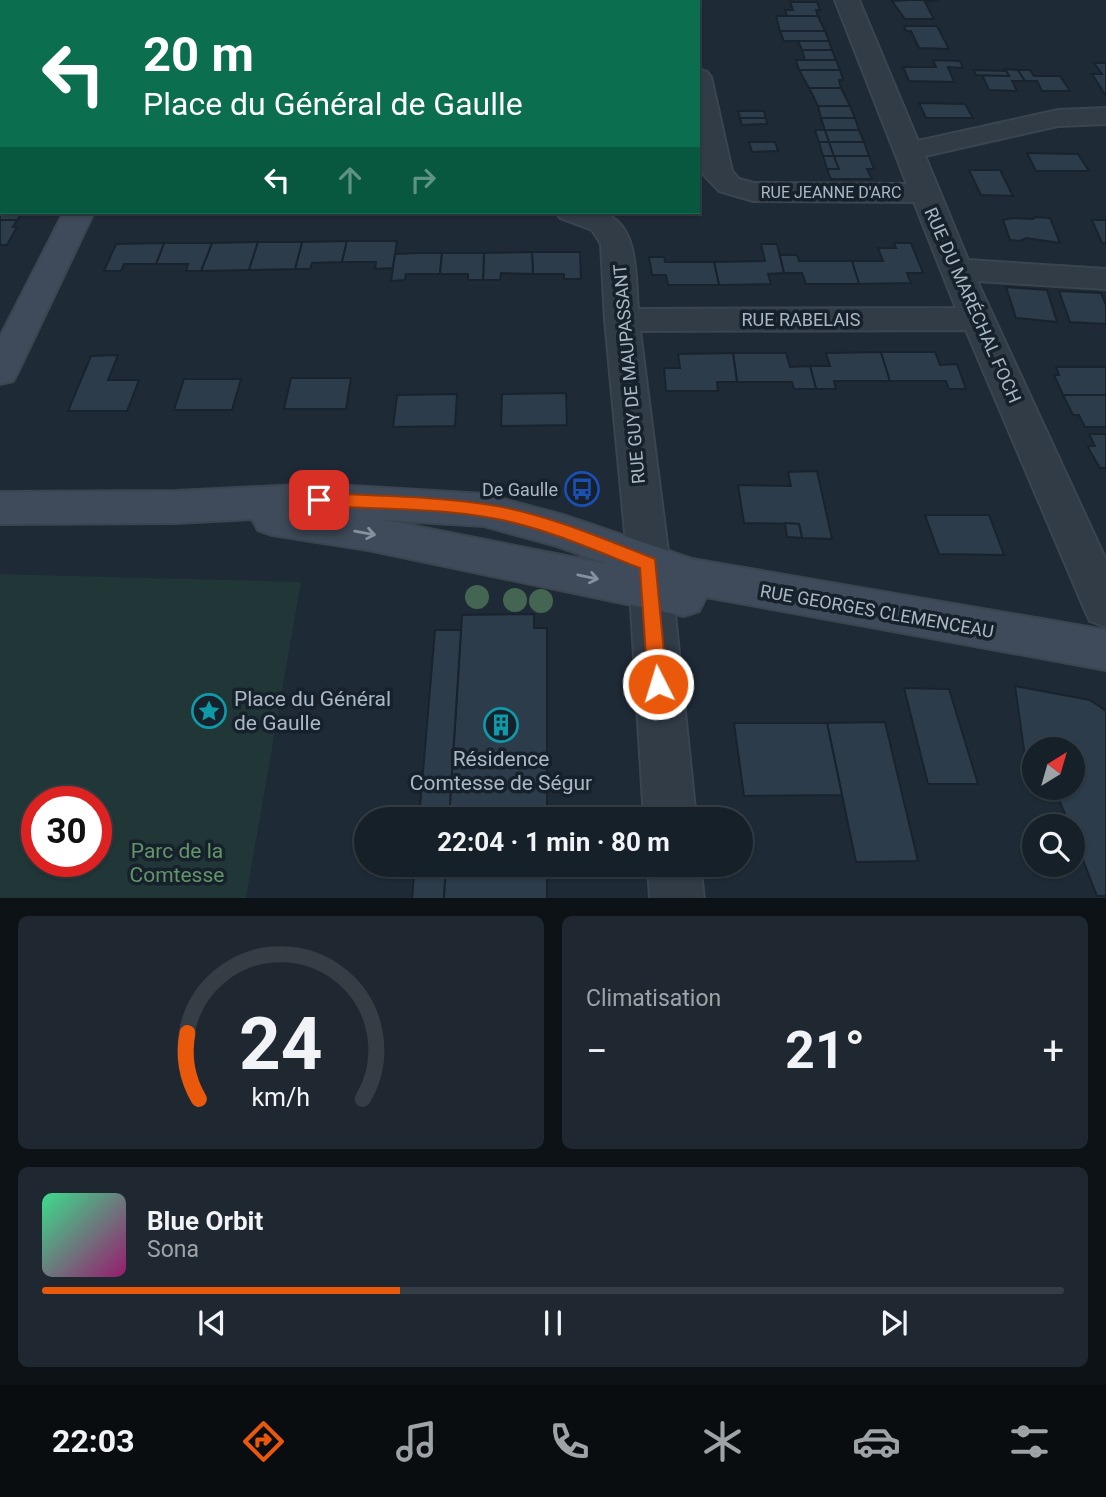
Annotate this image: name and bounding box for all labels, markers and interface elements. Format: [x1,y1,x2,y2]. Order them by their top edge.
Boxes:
text: 20 m [143,26,254,83]
icon: left [28,28,119,119]
text: Place du Général de Gaulle [143,85,523,123]
icon: left [258,161,296,199]
icon: ahead [331,161,369,199]
icon: right [404,161,442,199]
street label: RUE JEANNE D'ARC [761,183,901,202]
street label: RUE DU MARÉCHAL FOCH [920,204,1026,406]
street label: RUE GUY DE MAUPASSANT [609,263,649,485]
street label: RUE RABELAIS [742,309,861,330]
pin [289,470,349,530]
bus stop icon: De Gaulle [563,470,601,508]
place label: De Gaulle [482,479,558,500]
icon: arrive [300,481,338,519]
one-way arrow [353,527,376,540]
one-way arrow [576,571,599,585]
street label: RUE GEORGES CLEMENCEAU [759,580,995,642]
position arrow [621,647,695,721]
place label: Place du Général de Gaulle [234,687,391,735]
place icon: Place du Général de Gaulle [190,692,228,730]
building icon: Résidence Comtesse de Ségur [482,706,520,744]
north arrow [1022,737,1085,800]
map controls [1022,737,1085,877]
place label: Résidence Comtesse de Ségur [410,747,592,795]
speed limit sign: 30 [21,786,112,877]
button: search [1022,814,1085,877]
text: 22:04 · 1 min · 80 m [437,827,670,857]
park label: Parc de la Comtesse [130,839,224,887]
text: Climatisation [586,985,721,1012]
text: 24 [239,1001,323,1087]
text: 21° [785,1020,865,1081]
text: − [586,1029,608,1073]
text: + [1042,1029,1064,1073]
text: km/h [252,1082,310,1111]
text: Blue Orbit [147,1206,263,1236]
text: Sona [147,1236,199,1263]
icon: previous [193,1304,231,1342]
icon: pause [534,1304,572,1342]
icon: next [875,1304,913,1342]
icon: directions [239,1417,288,1466]
icon: music [392,1417,441,1466]
icon: phone [545,1417,594,1466]
icon: climate [698,1417,747,1466]
icon: car [852,1417,901,1466]
icon: filters [1005,1417,1054,1466]
text: 22:03 [52,1422,135,1460]

